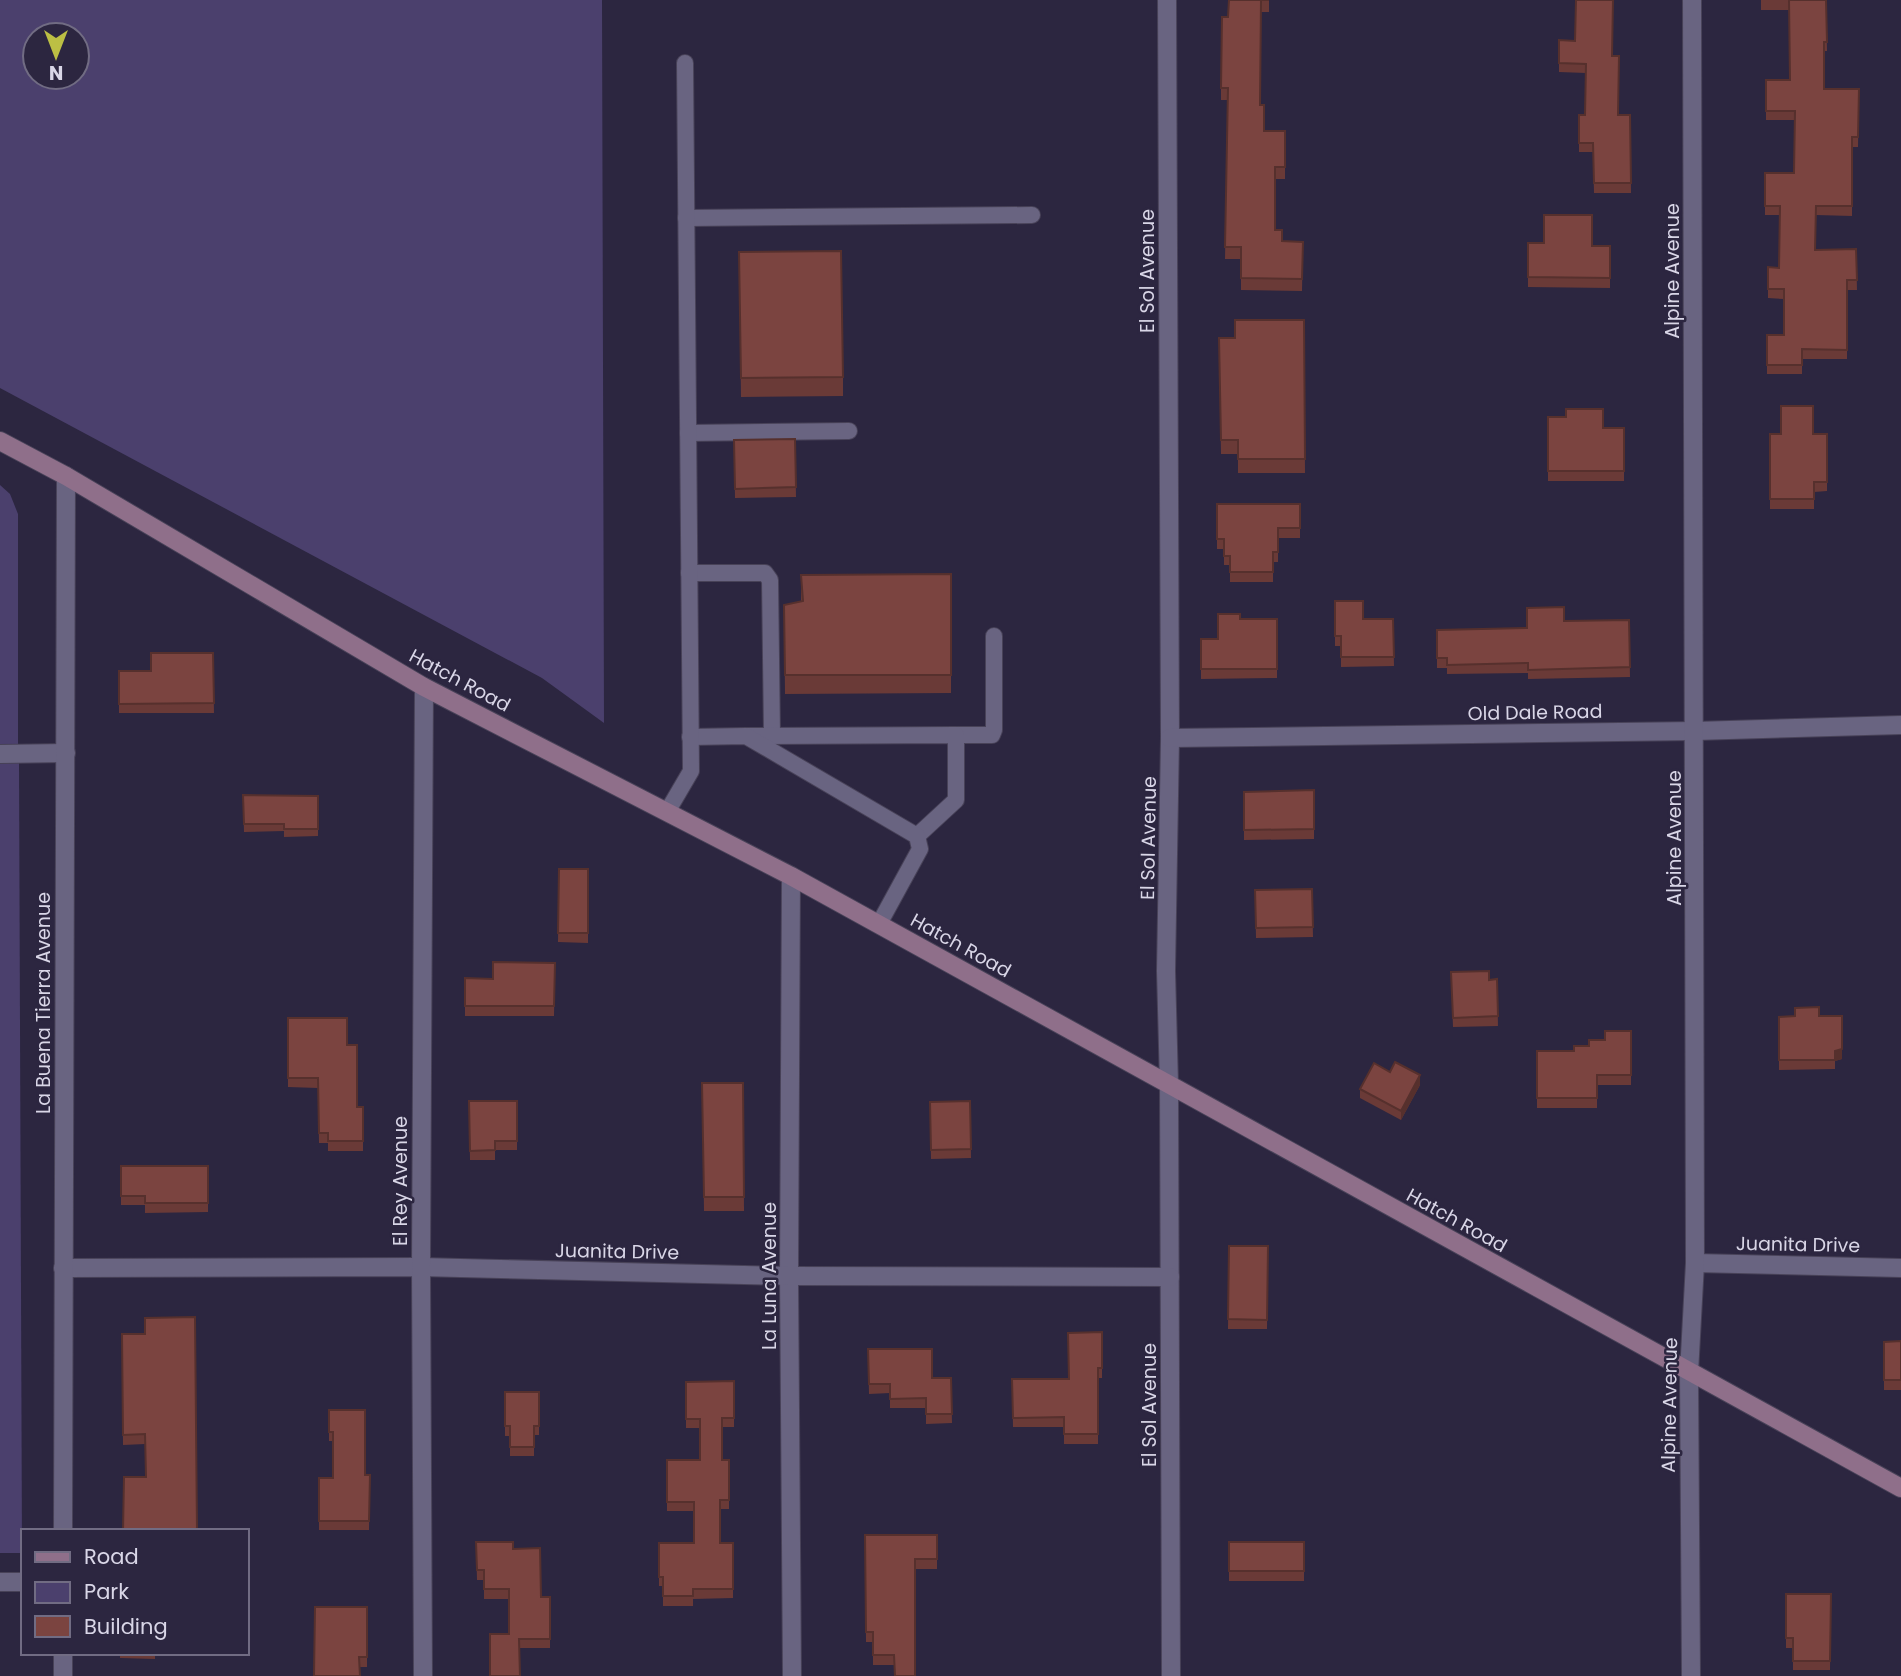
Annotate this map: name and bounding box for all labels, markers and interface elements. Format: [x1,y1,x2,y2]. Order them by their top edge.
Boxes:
north arrow [21,21,91,91]
text: N [49,59,63,86]
street label: Alpine Avenue [1659,203,1686,339]
street label: El Sol Avenue [1134,209,1161,333]
street label: Hatch Road [404,642,515,718]
street label: Old Dale Road [1467,698,1603,727]
street label: Alpine Avenue [1661,770,1688,906]
street label: El Sol Avenue [1134,776,1163,900]
street label: La Buena Tierra Avenue [30,892,57,1114]
street label: Hatch Road [906,907,1016,984]
street label: El Rey Avenue [387,1116,414,1246]
street label: Hatch Road [1402,1182,1512,1259]
street label: La Luna Avenue [756,1202,783,1350]
street label: Juanita Drive [1736,1230,1860,1259]
street label: Juanita Drive [555,1237,679,1266]
street label: Alpine Avenue [1655,1337,1684,1473]
street label: El Sol Avenue [1136,1343,1163,1467]
legend [21,1529,248,1655]
text: Road [84,1542,139,1571]
text: Park [84,1577,129,1606]
text: Building [84,1612,168,1641]

